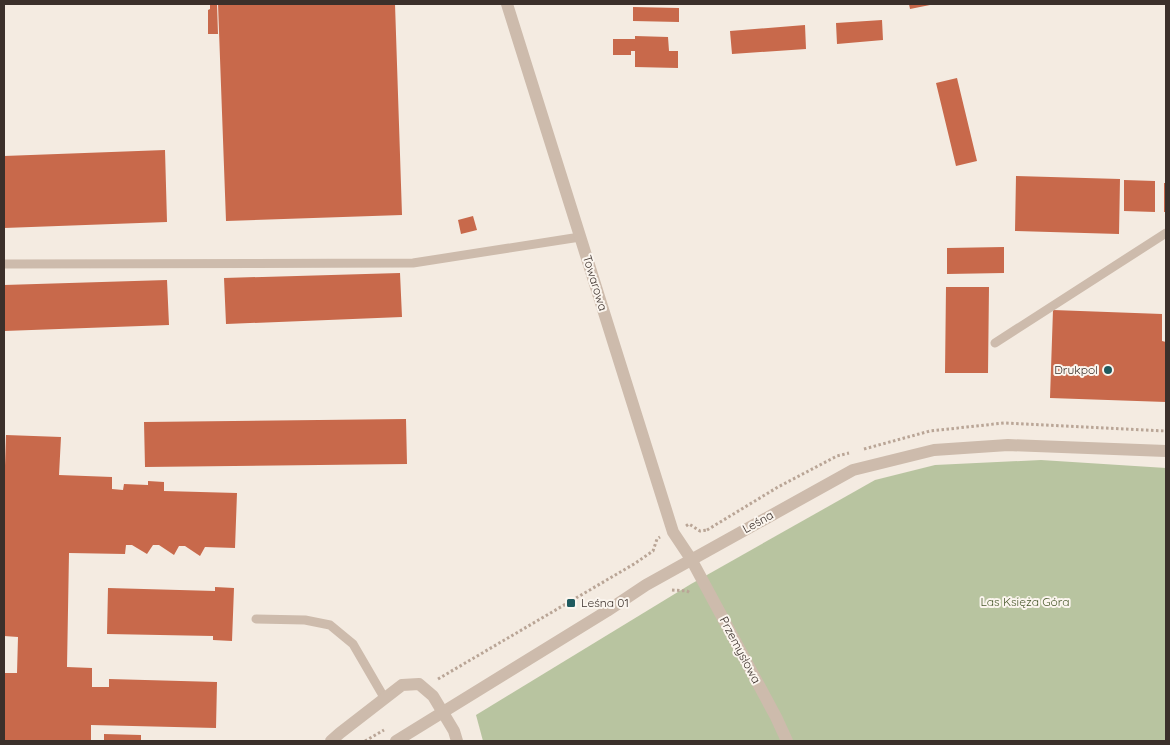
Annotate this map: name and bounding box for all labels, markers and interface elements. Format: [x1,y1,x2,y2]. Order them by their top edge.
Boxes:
street label: Towarowa [580,253,611,312]
place label: Drukpol [1054,362,1098,377]
marker: Drukpol [1102,364,1114,376]
street label: Leśna [740,507,776,536]
park label: Las Księża Góra [980,594,1070,609]
place label: Leśna 01 [581,595,629,610]
marker: Leśna 01 [565,597,577,609]
street label: Przemysłowa [717,614,764,686]

